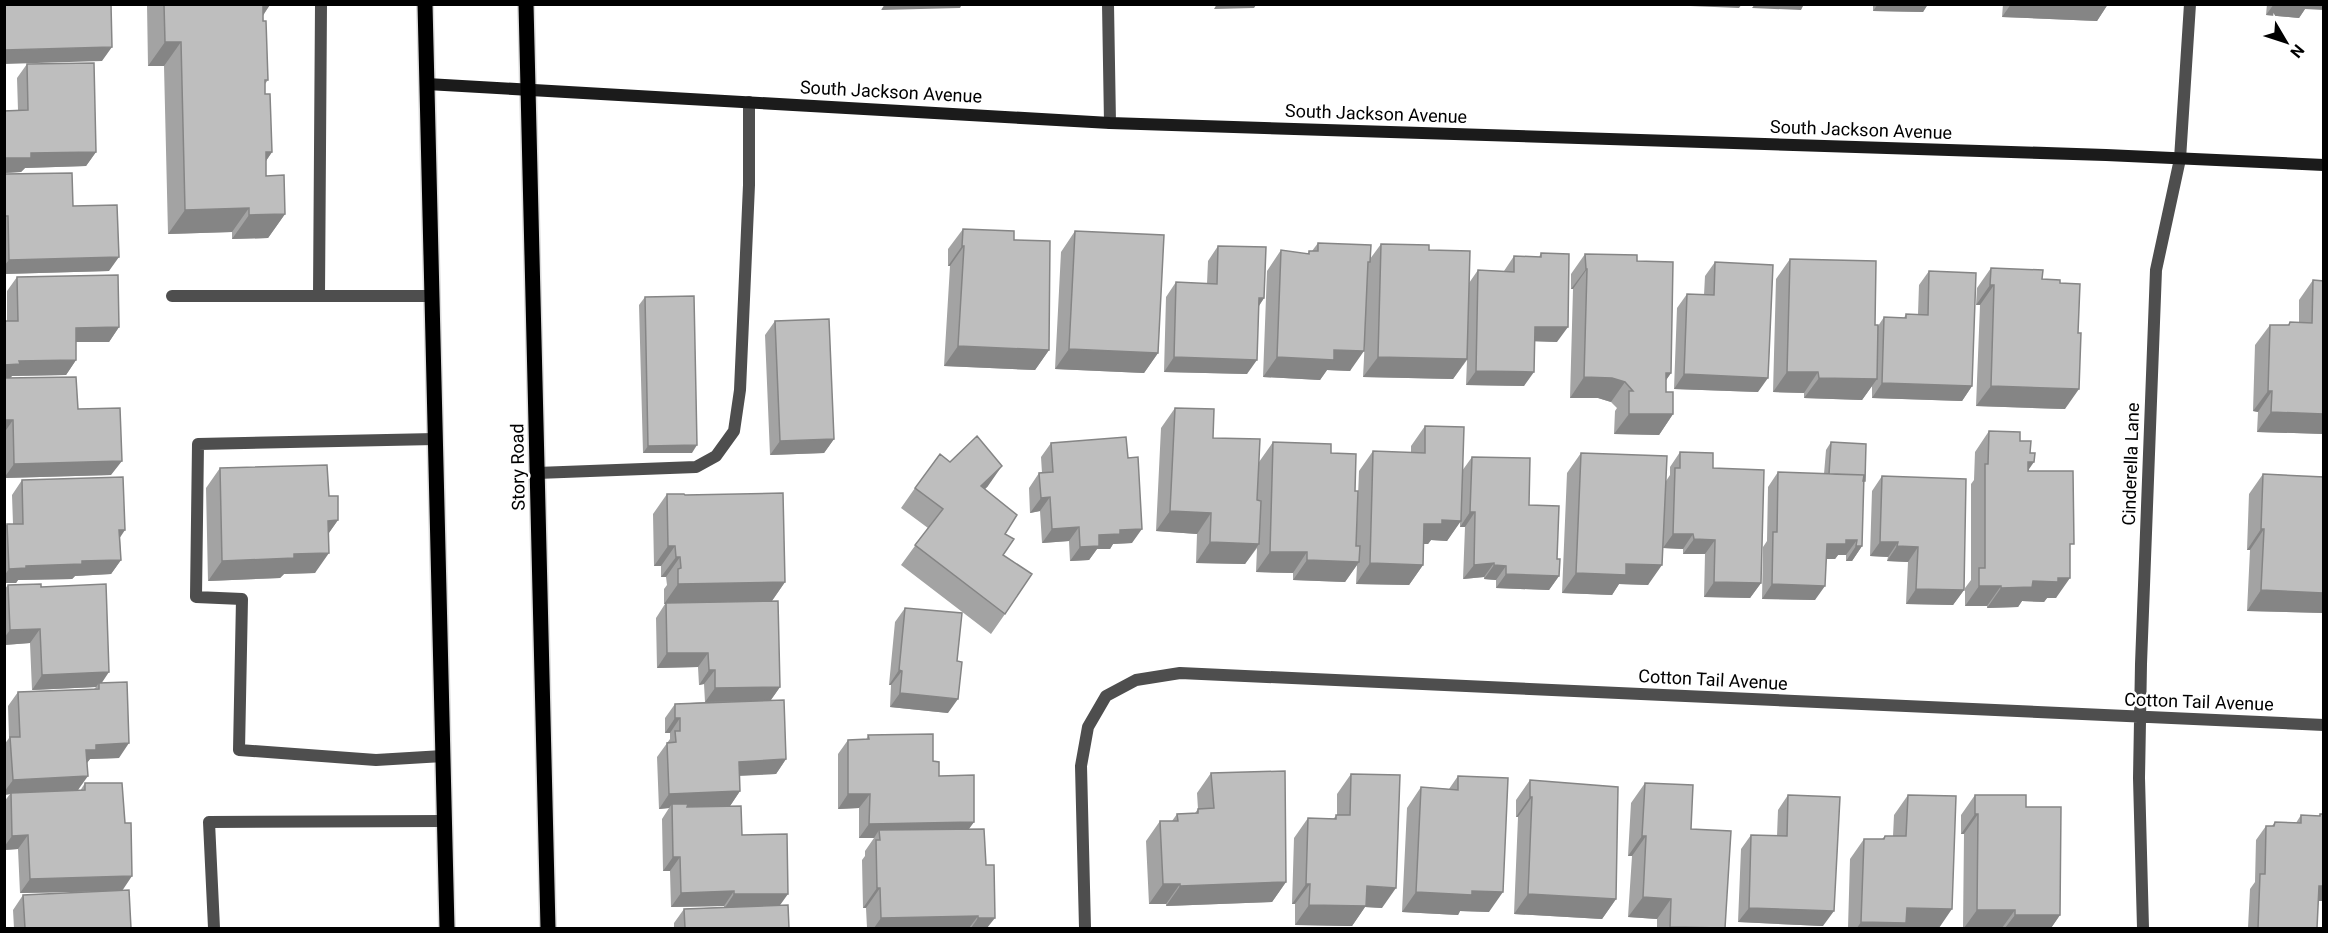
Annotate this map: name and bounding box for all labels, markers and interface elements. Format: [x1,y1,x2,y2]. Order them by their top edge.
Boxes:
north arrow [2256,12,2316,72]
text: N [2286,41,2308,61]
street label: South Jackson Avenue [799,76,983,107]
street label: South Jackson Avenue [1285,100,1467,127]
street label: South Jackson Avenue [1770,116,1952,143]
street label: Cinderella Lane [2118,402,2143,526]
street label: Story Road [506,423,529,511]
street label: Cotton Tail Avenue [1638,665,1788,694]
street label: Cotton Tail Avenue [2124,688,2274,715]

